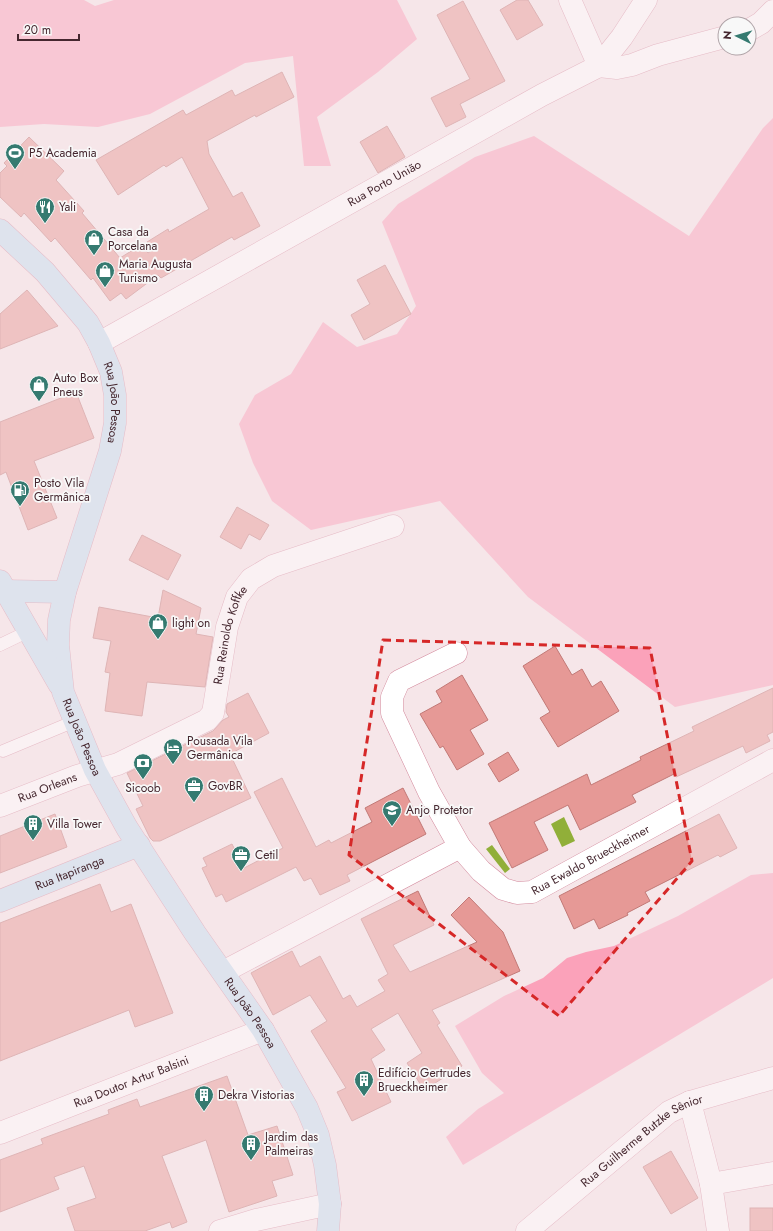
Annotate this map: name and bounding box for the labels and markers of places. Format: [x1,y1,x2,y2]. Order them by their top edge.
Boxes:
sports icon: P5 Academia [4,142,26,170]
place label: P5 Academia [29,144,97,162]
restaurant icon: Yali [34,196,56,224]
place label: Yali [59,198,76,216]
place label: Casa da Porcelana [108,223,157,255]
shop icon: Casa da Porcelana [83,228,105,256]
place label: Maria Augusta Turismo [119,255,192,287]
shop icon: Maria Augusta Turismo [94,260,116,288]
place label: Auto Box Pneus [53,369,99,401]
shop icon: Auto Box Pneus [28,374,50,402]
place label: Posto Vila Germânica [34,474,90,506]
fuel station icon: Posto Vila Germânica [9,479,31,507]
shop icon: light on [147,612,169,640]
place label: light on [172,614,210,632]
place label: Pousada Vila Germânica [187,732,253,764]
hotel icon: Pousada Vila Germânica [162,737,184,765]
bank icon: Sicoob [132,752,154,780]
office icon: GovBR [183,775,205,803]
place label: GovBR [208,777,243,795]
place label: Sicoob [125,779,161,797]
school or university icon: Anjo Protetor [381,799,403,827]
place label: Anjo Protetor [406,801,474,819]
building icon: Villa Tower [22,813,44,841]
place label: Villa Tower [47,815,103,833]
office icon: Cetil [230,844,252,872]
place label: Cetil [255,846,278,864]
place label: Edifício Gertrudes Brueckheimer [378,1064,471,1096]
building icon: Edifício Gertrudes Brueckheimer [353,1069,375,1097]
building icon: Dekra Vistorias [193,1084,215,1112]
place label: Dekra Vistorias [218,1086,294,1104]
place label: Jardim das Palmeiras [263,1128,318,1160]
building icon: Jardim das Palmeiras [240,1133,262,1161]

